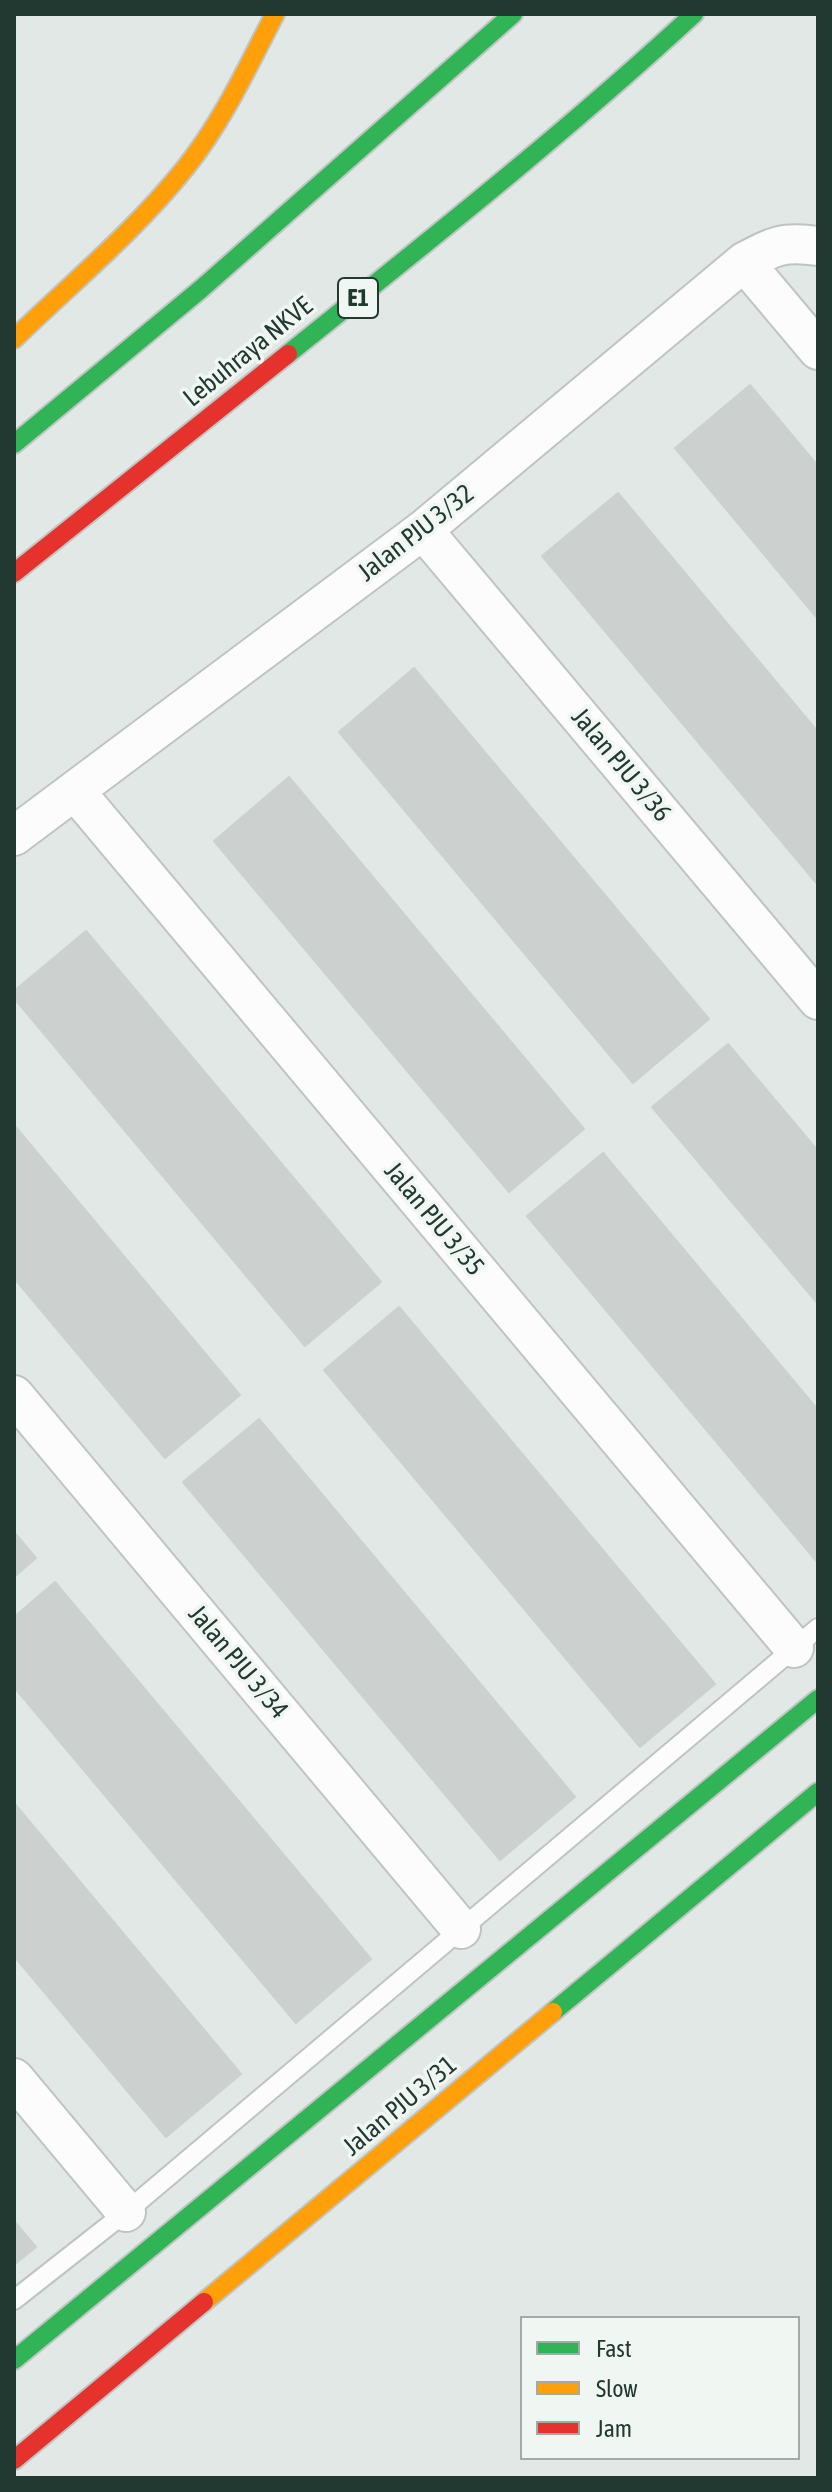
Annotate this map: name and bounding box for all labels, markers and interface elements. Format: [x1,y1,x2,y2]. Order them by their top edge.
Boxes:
road number: E1 [338,278,378,318]
street label: Lebuhraya NKVE [177,291,319,413]
street label: Jalan PJU 3/32 [352,478,480,588]
street label: Jalan PJU 3/36 [564,702,678,828]
street label: Jalan PJU 3/35 [377,1156,491,1282]
street label: Jalan PJU 3/34 [181,1599,295,1725]
street label: Jalan PJU 3/31 [337,2049,463,2163]
legend [520,2316,800,2460]
text: Fast [596,2335,632,2362]
text: Slow [596,2375,638,2402]
text: Jam [596,2415,632,2442]

